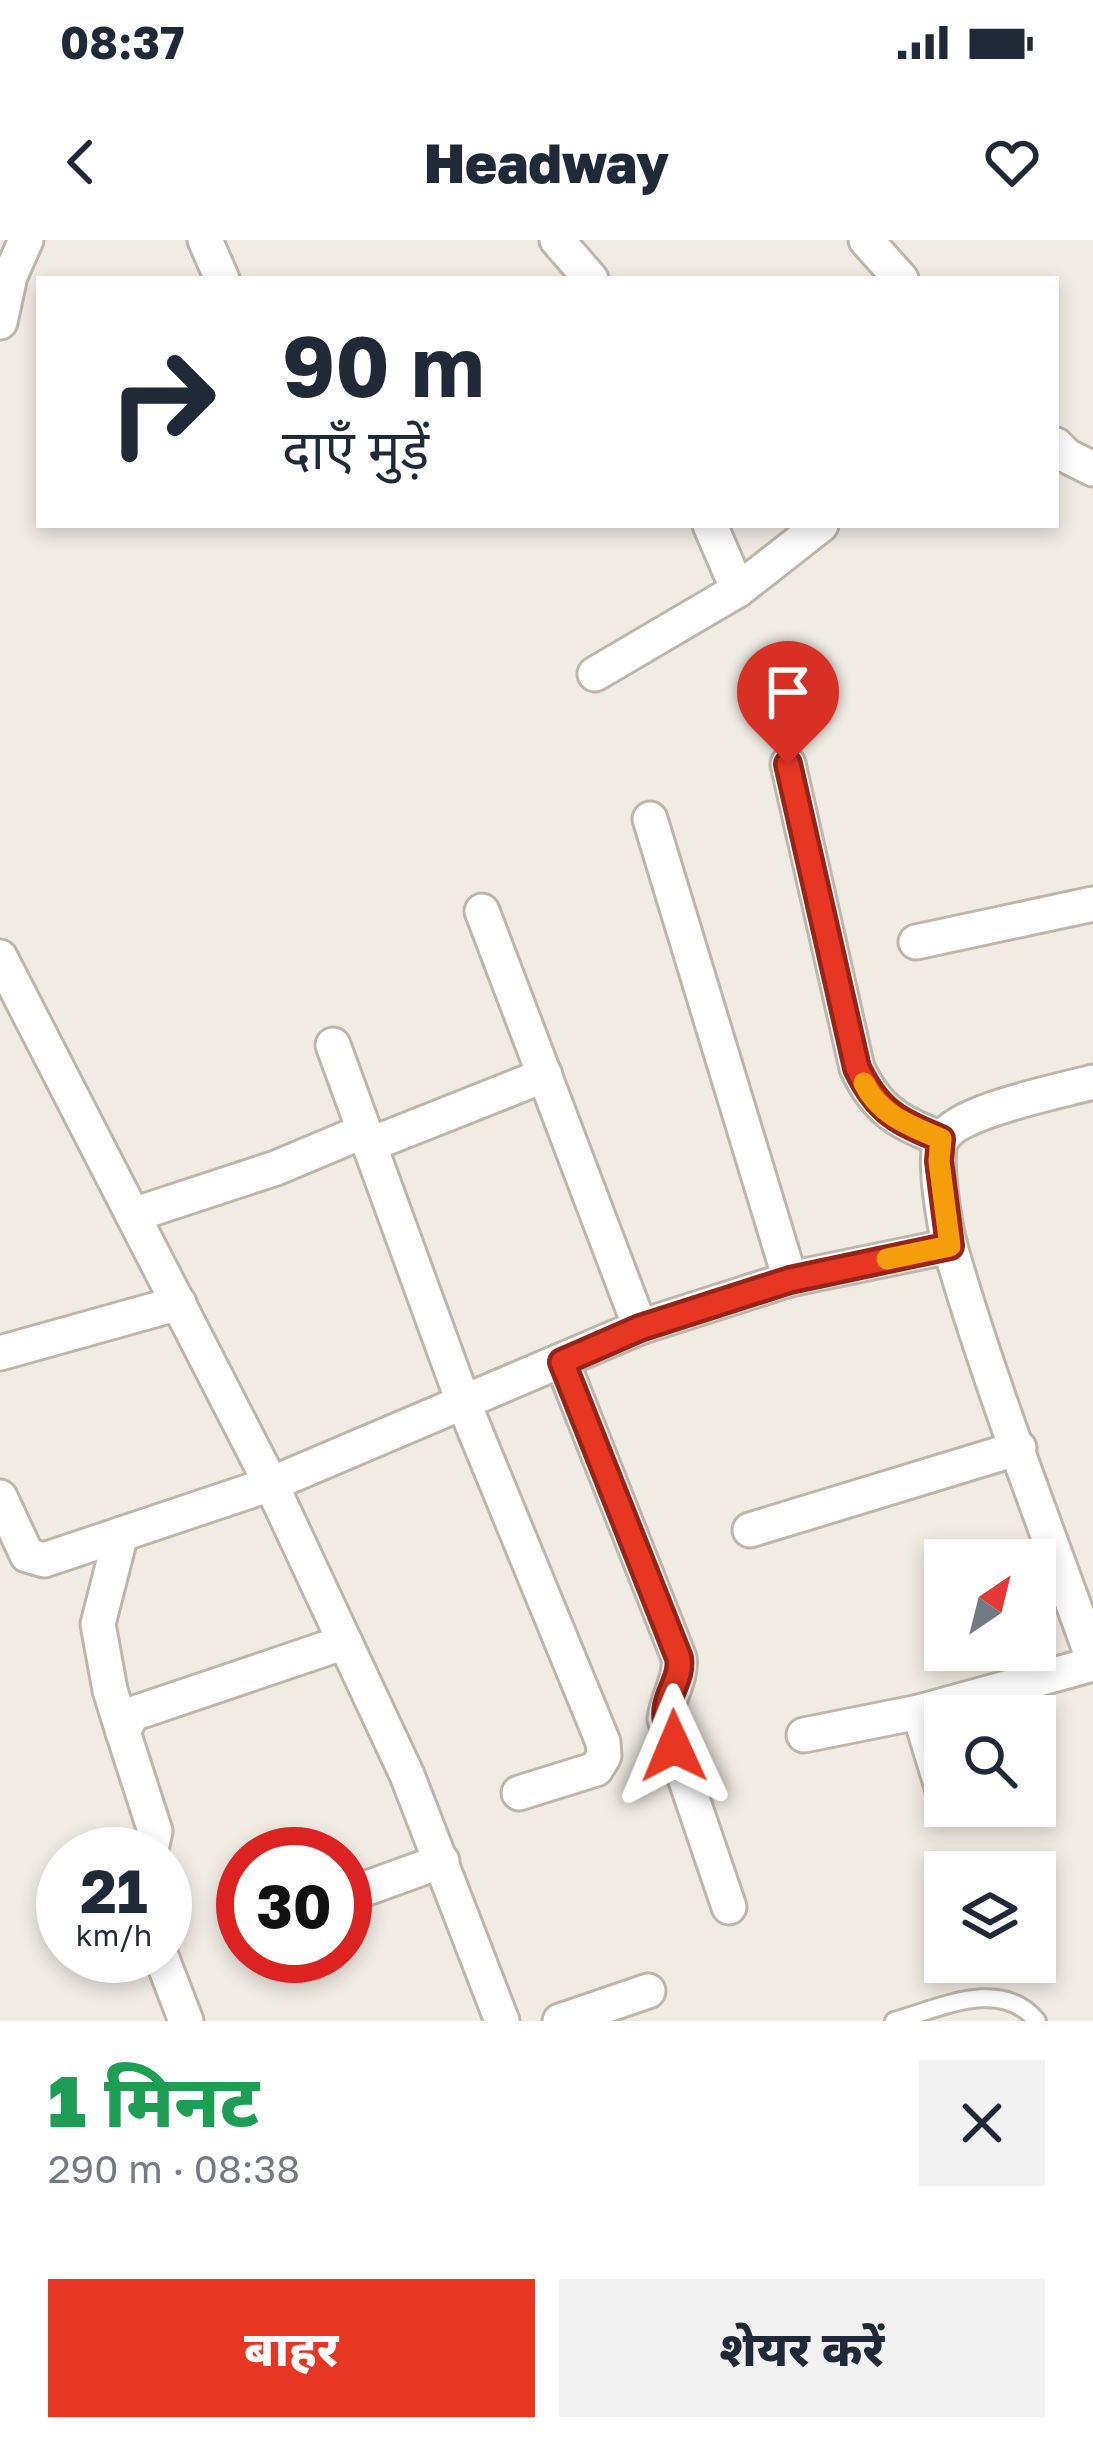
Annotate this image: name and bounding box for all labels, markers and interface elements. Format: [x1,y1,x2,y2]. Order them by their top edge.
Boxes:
text: 08:37 [60,15,184,69]
icon: back [48,129,114,195]
icon: heart [979,129,1045,195]
text: Headway [424,130,669,195]
text: 90 m [282,315,484,415]
icon: right [84,324,240,480]
text: दाएँ मुड़ें [282,416,429,481]
pin [737,641,839,764]
icon: arrive [755,659,821,725]
north arrow [924,1539,1056,1671]
map controls [924,1539,1056,1983]
position arrow [611,1683,737,1809]
button: search [924,1695,1056,1827]
speed limit sign: 30 [216,1827,372,1983]
button: layers [924,1851,1056,1983]
text: 21 [80,1854,148,1926]
text: km/h [76,1917,152,1953]
text: 1 मिनट [48,2056,259,2143]
button: close [919,2060,1045,2186]
text: 290 m · 08:38 [48,2145,300,2192]
button: बाहर [48,2279,535,2417]
button: शेयर करें [559,2279,1045,2417]

